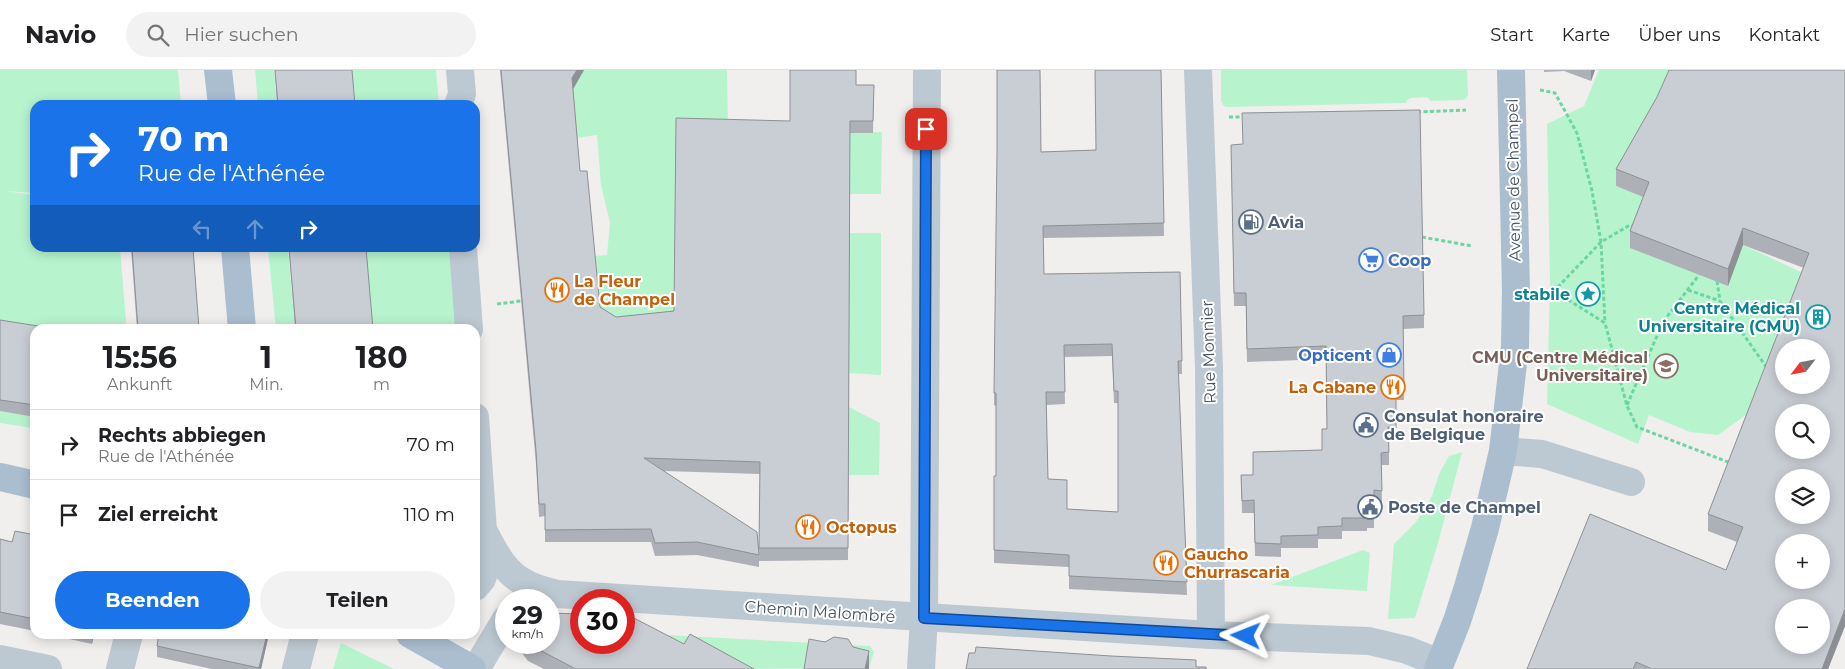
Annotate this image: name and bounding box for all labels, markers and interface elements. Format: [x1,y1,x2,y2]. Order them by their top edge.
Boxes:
search box [126,12,476,57]
text: Navio [25,20,96,49]
icon: search [144,21,172,49]
text: Hier suchen [184,23,299,46]
text: Start [1490,24,1534,46]
text: Karte [1562,24,1610,46]
text: Über uns [1638,24,1721,46]
text: Kontakt [1749,24,1820,46]
street label: Avenue de Champel [1503,99,1524,261]
pin [905,108,947,150]
icon: arrive [912,115,940,143]
text: 70 m [138,117,229,160]
icon: right [55,120,120,185]
text: Rue de l'Athénée [138,160,325,187]
fuel station icon: Avia [1238,209,1264,235]
place label: Avia [1267,213,1304,232]
icon: left [188,215,216,243]
icon: ahead [241,215,269,243]
icon: right [294,215,322,243]
supermarket icon: Coop [1358,247,1384,273]
place label: Coop [1388,251,1431,270]
place label: La Fleur de Champel [574,272,675,309]
restaurant icon: La Fleur de Champel [544,277,570,303]
place icon: stabile [1575,281,1601,307]
place label: stabile [1514,285,1570,304]
place label: Centre Médical Universitaire (CMU) [1638,299,1800,336]
street label: Rue Monnier [1197,300,1220,404]
building icon: Centre Médical Universitaire (CMU) [1805,304,1831,330]
text: 15:56 [102,339,177,376]
text: 1 [260,339,272,376]
text: 180 [356,339,408,376]
north arrow [1775,339,1830,394]
map controls [1775,339,1830,654]
shop icon: Opticent [1376,342,1402,368]
place label: Opticent [1298,346,1372,365]
place label: CMU (Centre Médical Universitaire) [1472,348,1648,385]
school or university icon: CMU (Centre Médical Universitaire) [1653,353,1679,379]
restaurant icon: La Cabane [1380,374,1406,400]
text: Ankunft [107,375,172,394]
text: Min. [249,375,283,394]
text: m [373,375,390,394]
place label: La Cabane [1288,378,1376,397]
button: search [1775,404,1830,459]
place label: Consulat honoraire de Belgique [1384,407,1544,444]
public building icon: Consulat honoraire de Belgique [1353,412,1379,438]
text: Rechts abbiegen [98,424,266,447]
icon: right [55,431,83,459]
text: 70 m [406,433,455,456]
text: Rue de l'Athénée [98,447,234,466]
button: layers [1775,469,1830,524]
public building icon: Poste de Champel [1357,494,1383,520]
place label: Poste de Champel [1388,498,1541,517]
icon: arrive [55,501,83,529]
text: Ziel erreicht [98,503,218,526]
text: 110 m [404,503,455,526]
restaurant icon: Octopus [795,514,821,540]
place label: Octopus [826,518,897,537]
button: + [1775,534,1830,589]
place label: Gaucho Churrascaria [1184,545,1290,582]
restaurant icon: Gaucho Churrascaria [1153,550,1179,576]
button: Beenden [55,571,250,629]
button: Teilen [260,571,455,629]
speed limit sign: 30 [570,589,635,654]
street label: Chemin Malombré [744,597,896,626]
button: − [1775,599,1830,654]
text: 29 [512,600,543,630]
position arrow [1219,609,1271,661]
text: km/h [511,626,544,641]

